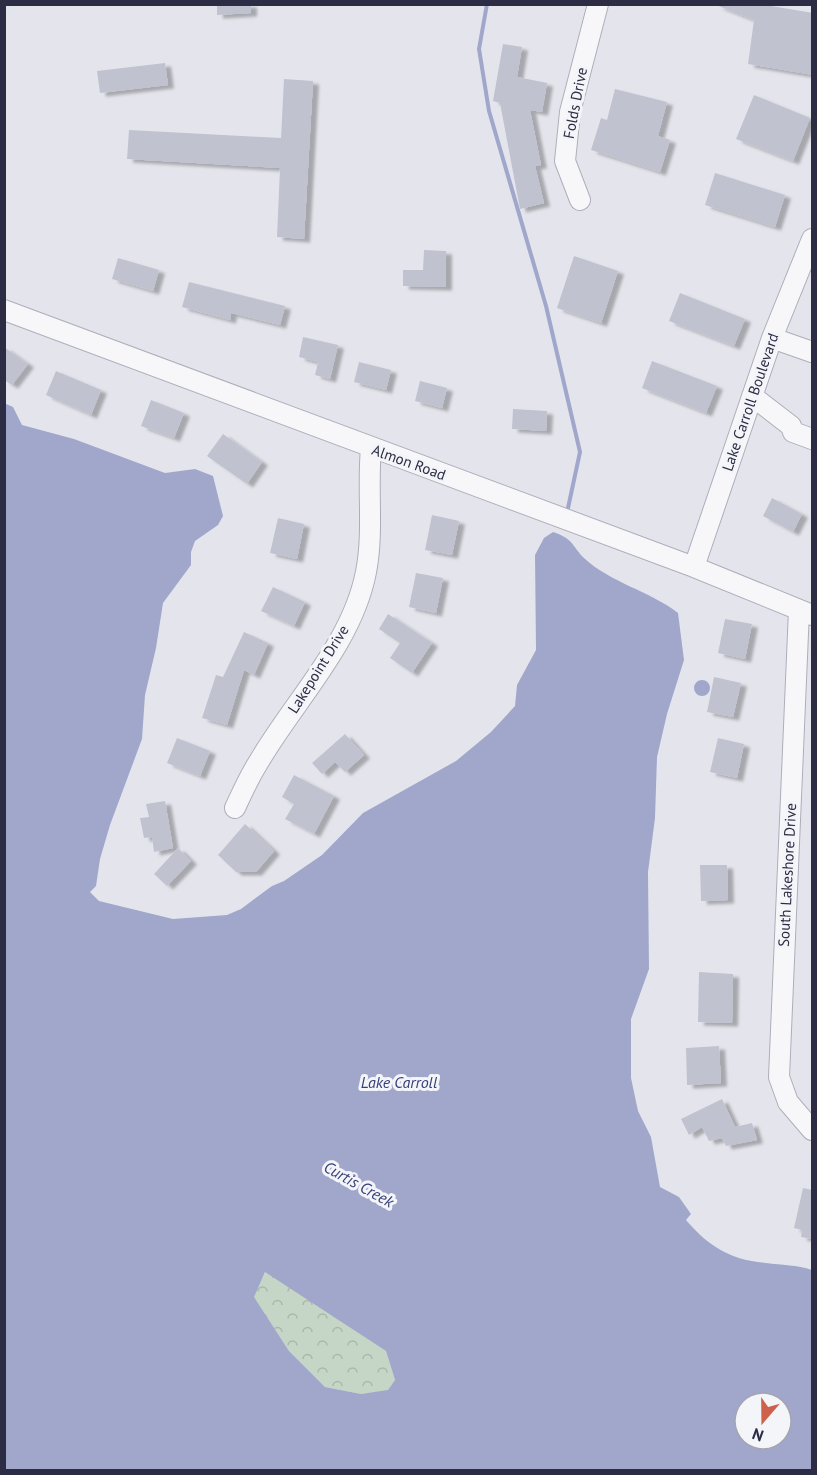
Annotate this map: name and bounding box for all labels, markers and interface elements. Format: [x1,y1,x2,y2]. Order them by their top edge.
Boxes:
street label: Folds Drive [559,66,591,140]
street label: Lake Carroll Boulevard [717,331,783,473]
street label: Almon Road [369,440,449,484]
street label: Lakepoint Drive [283,621,353,717]
street label: South Lakeshore Drive [774,803,800,947]
water label: Lake Carroll [361,1072,438,1092]
water label: Curtis Creek [321,1157,398,1212]
north arrow [733,1391,793,1451]
text: N [750,1424,766,1446]

